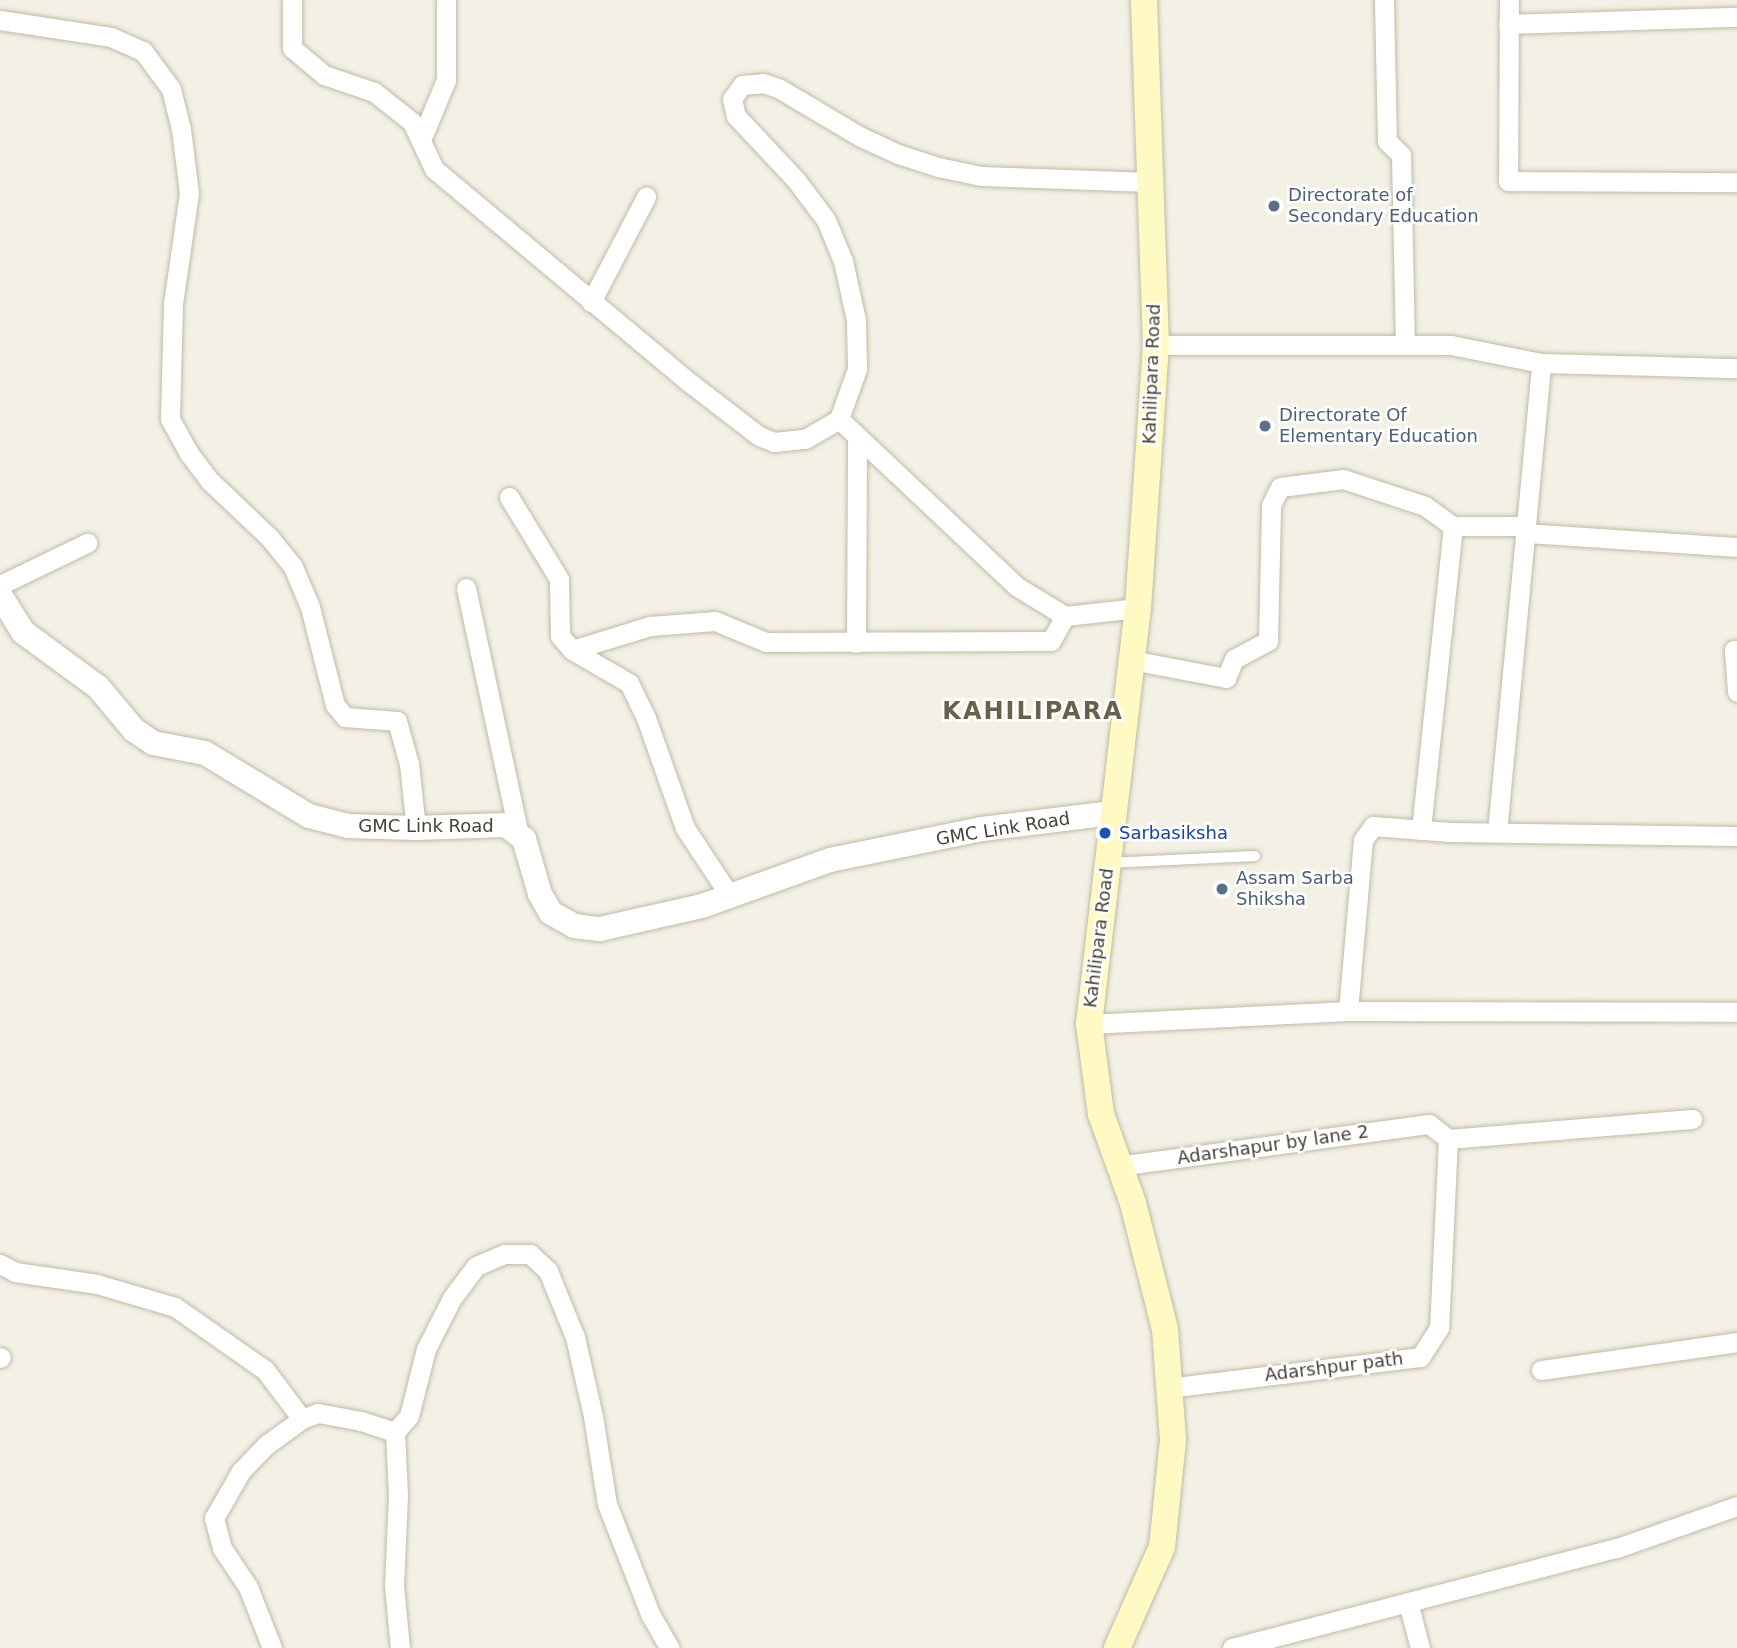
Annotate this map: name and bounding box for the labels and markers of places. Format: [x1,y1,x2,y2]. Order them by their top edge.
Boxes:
place label: Directorate of Secondary Education [1288,185,1479,228]
marker: Directorate of Secondary Education [1266,198,1282,214]
place label: Directorate Of Elementary Education [1279,405,1478,448]
marker: Directorate Of Elementary Education [1257,418,1273,434]
place label: Sarbasiksha [1119,822,1228,844]
marker: Sarbasiksha [1097,825,1113,841]
place label: Assam Sarba Shiksha [1236,868,1354,910]
marker: Assam Sarba Shiksha [1214,881,1230,897]

